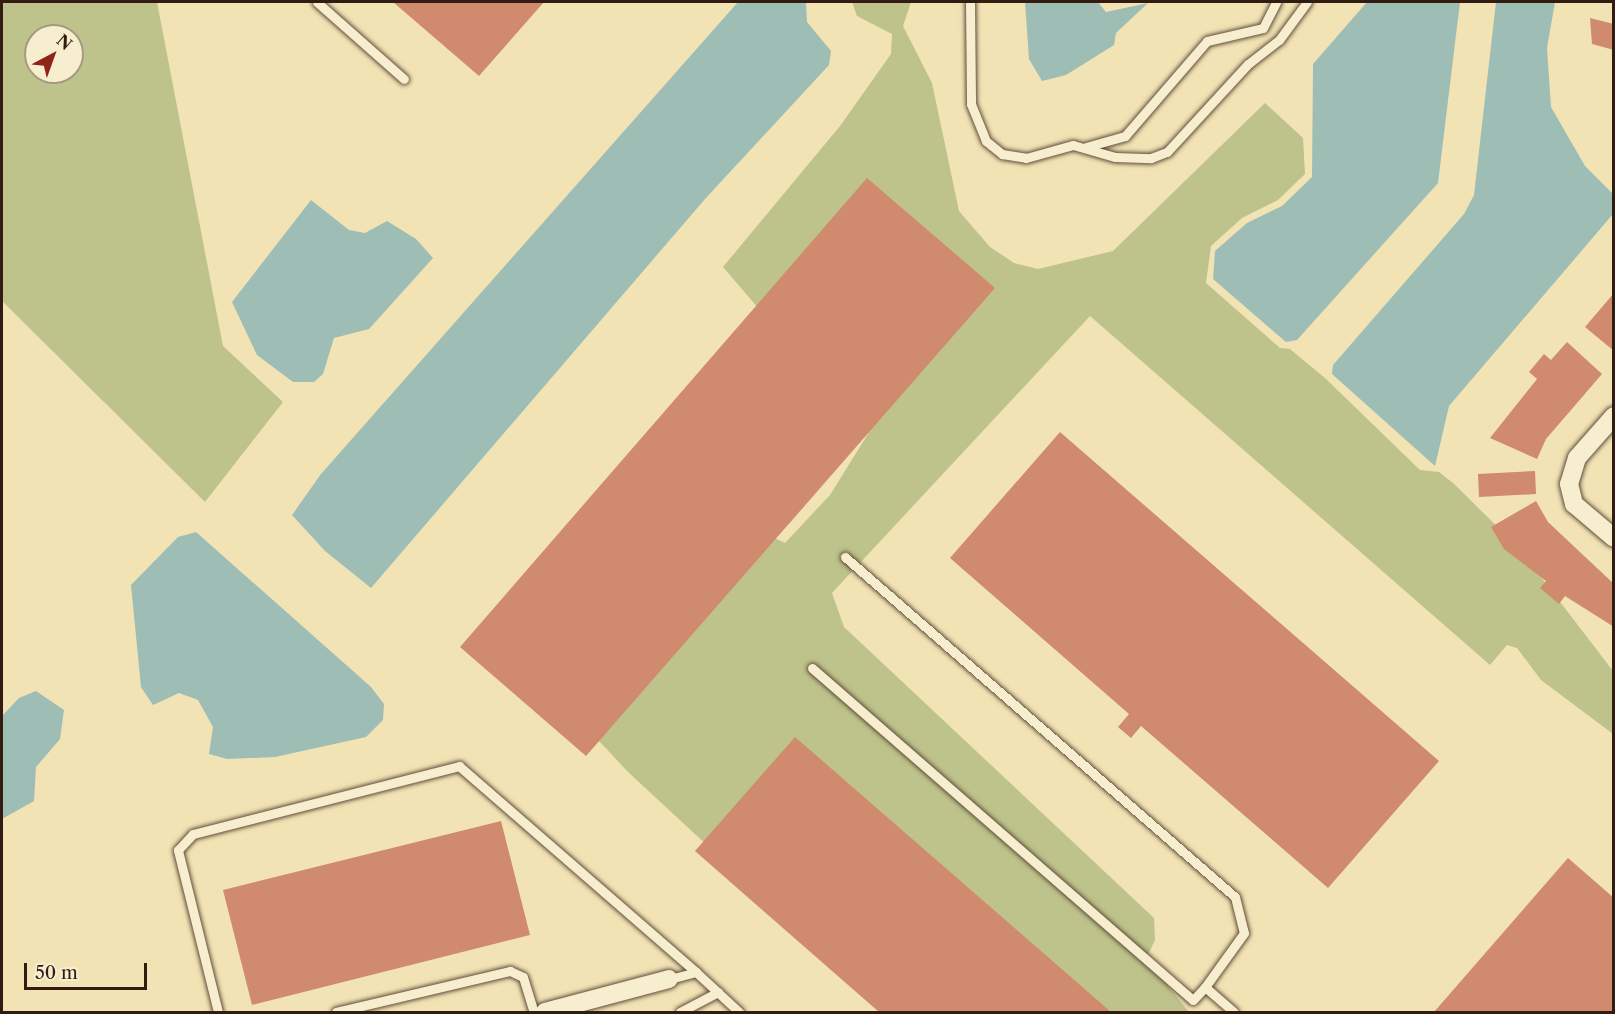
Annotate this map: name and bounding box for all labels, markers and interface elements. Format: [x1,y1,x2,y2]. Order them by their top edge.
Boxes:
north arrow [24,24,84,84]
text: N [53,30,76,54]
scale bar [27,951,150,989]
text: 50 m [35,962,78,984]

